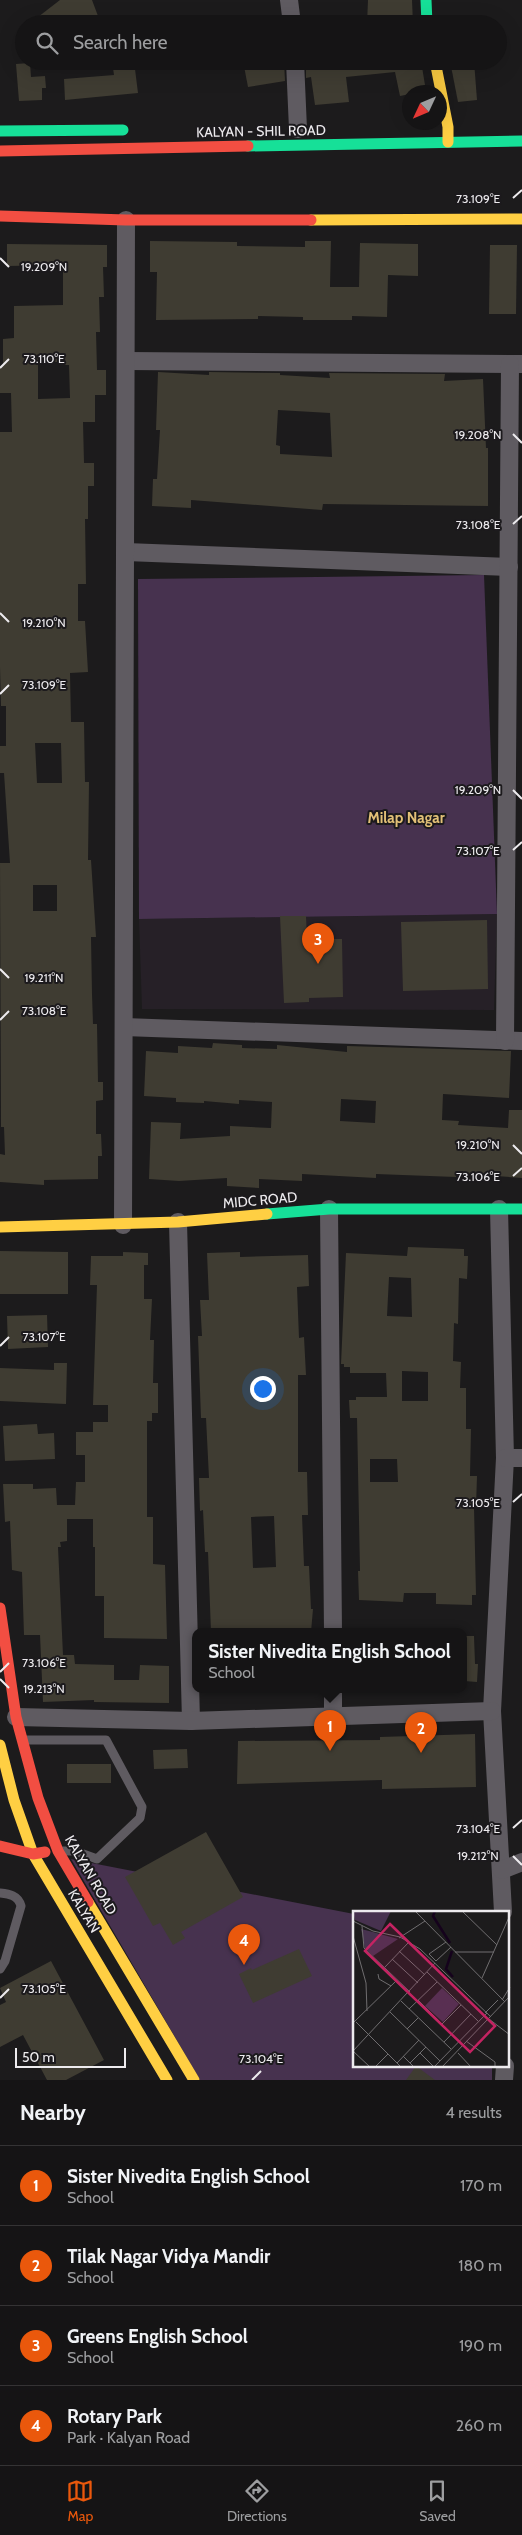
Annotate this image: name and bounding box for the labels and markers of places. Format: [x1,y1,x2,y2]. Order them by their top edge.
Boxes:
pin: 3 [302,923,334,964]
pin: 1 [314,1710,346,1751]
pin: 2 [405,1712,437,1753]
pin: 4 [228,1924,260,1965]

